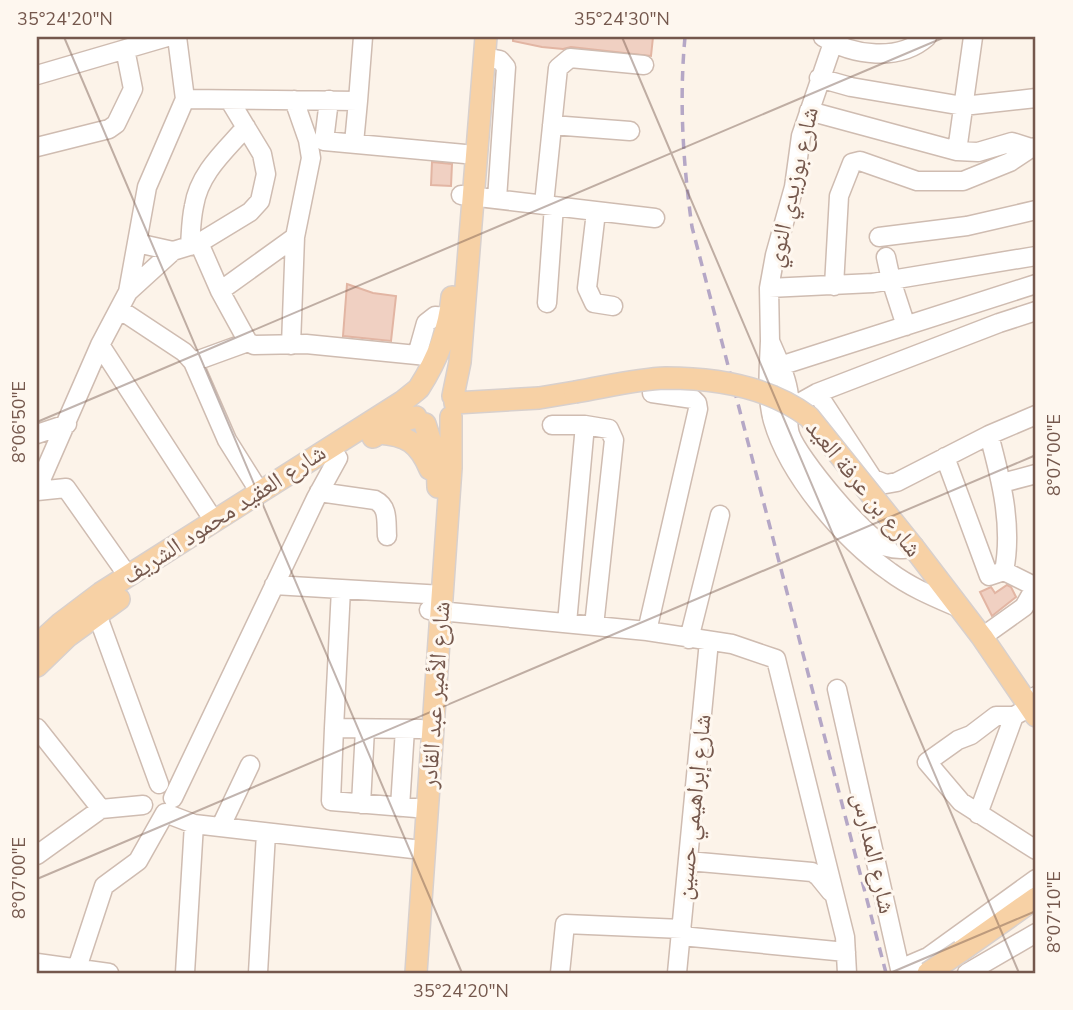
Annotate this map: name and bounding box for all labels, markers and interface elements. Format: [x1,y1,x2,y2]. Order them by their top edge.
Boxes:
text: 35°24'20"N [17,7,113,31]
text: 35°24'30"N [574,7,670,31]
street label: شارع بوزيدي النوي [758,104,829,271]
text: 8°06'50"E [7,381,31,463]
street label: شارع بن عرفة العيد [799,413,929,563]
text: 8°07'00"E [1042,414,1066,496]
street label: شارع العقيد محمود الشريف [116,436,332,592]
street label: شارع الأمير عبد القادر [412,600,457,791]
street label: شارع إبراهيمي حسين [667,712,722,902]
street label: شارع المدارس [845,789,903,917]
text: 8°07'00"E [7,837,31,919]
text: 8°07'10"E [1042,871,1066,953]
text: 35°24'20"N [413,979,509,1003]

